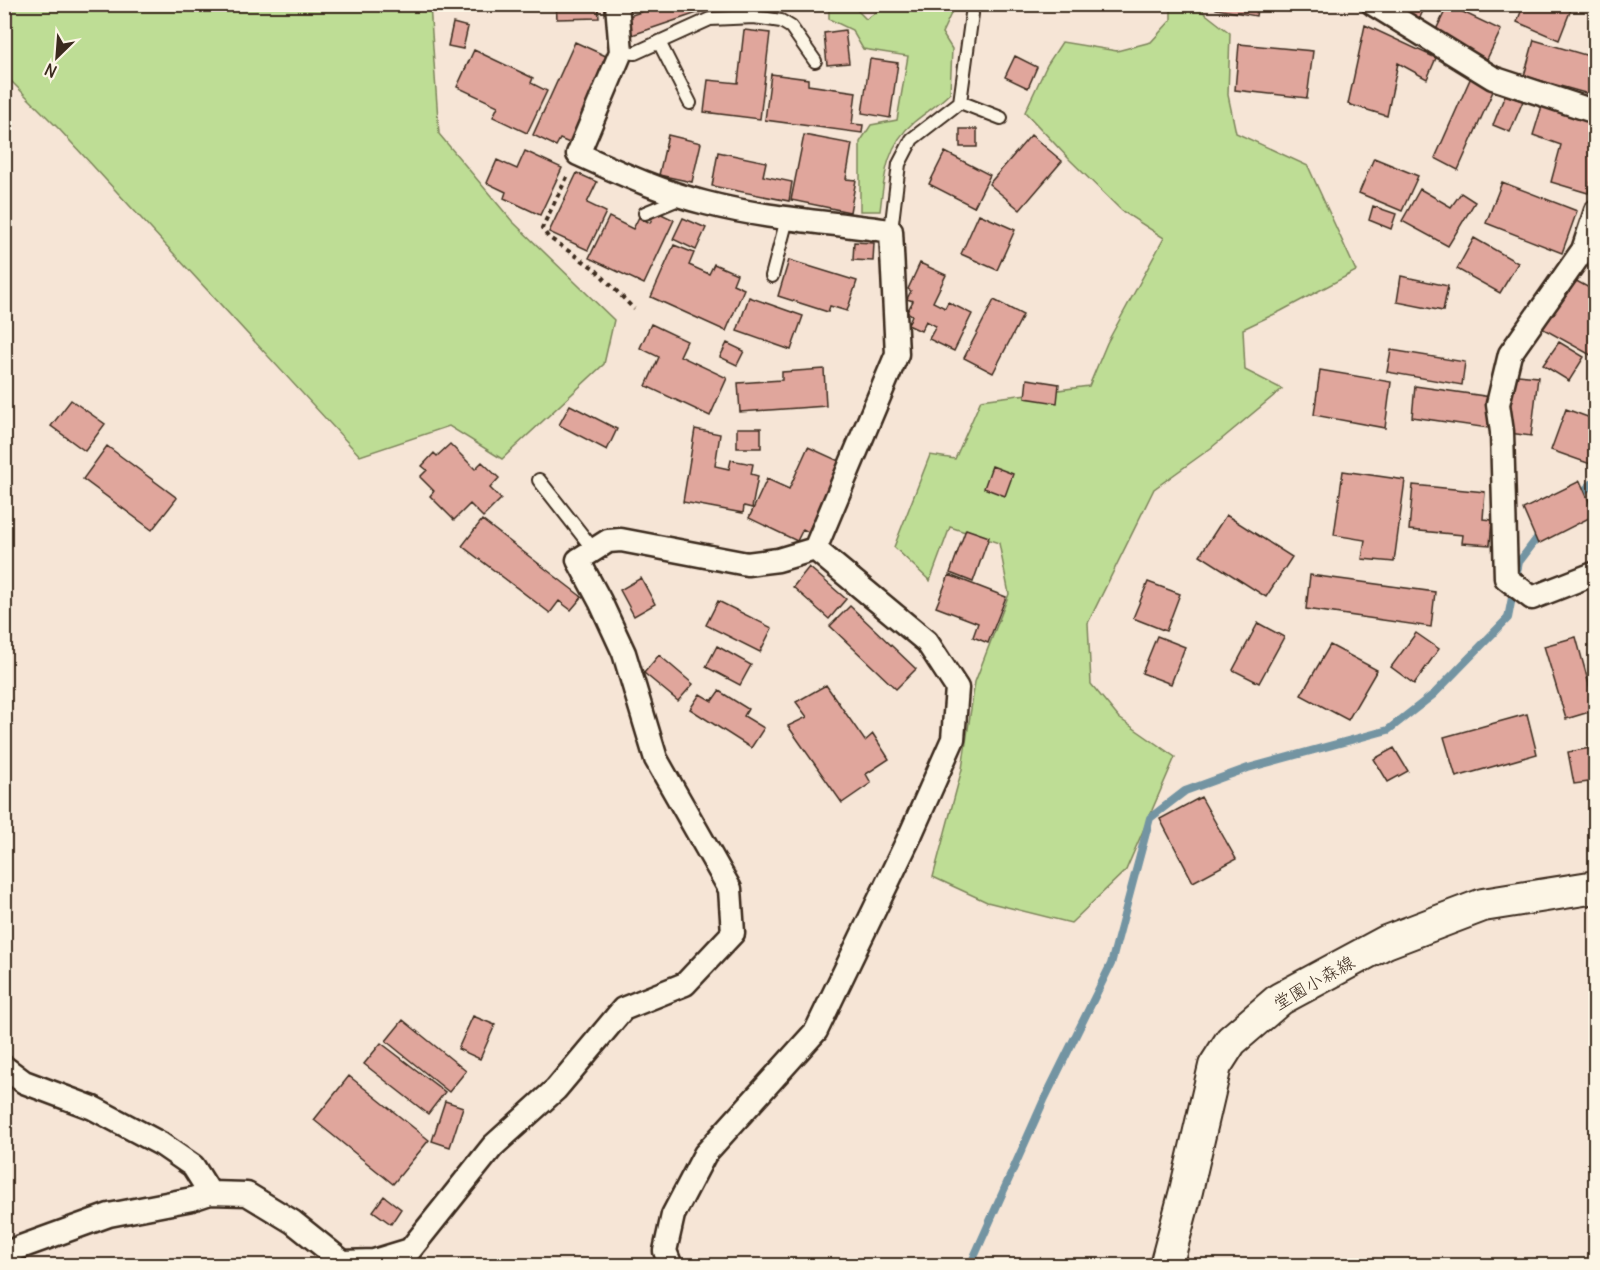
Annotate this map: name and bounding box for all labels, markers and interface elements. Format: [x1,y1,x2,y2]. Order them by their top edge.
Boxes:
north arrow [27,27,87,87]
text: N [41,59,60,82]
street label: 堂園小森線 [1269,950,1358,1015]

